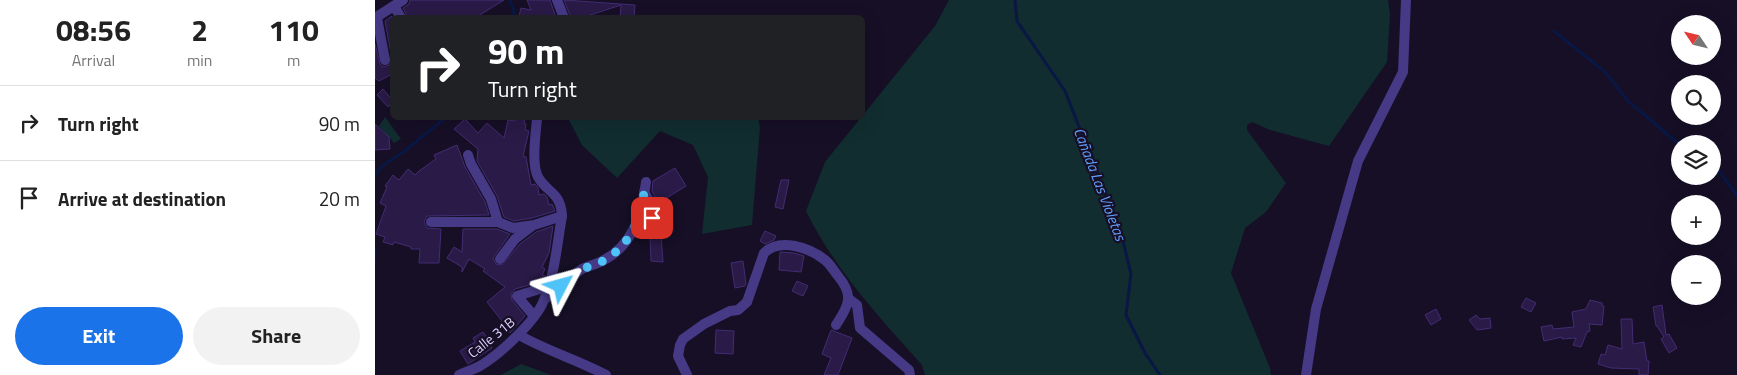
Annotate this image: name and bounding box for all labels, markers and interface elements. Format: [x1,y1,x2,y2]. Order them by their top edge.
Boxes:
text: 08:56 [56,7,131,53]
text: 2 [191,7,208,53]
text: 110 [269,7,319,53]
north arrow [1671,15,1721,65]
map controls [1671,15,1721,305]
text: 90 m [488,24,564,78]
icon: right [405,35,470,100]
text: Arrival [72,48,115,72]
text: min [187,48,212,72]
text: m [287,48,300,72]
text: Turn right [488,72,577,106]
button: search [1671,75,1721,125]
icon: right [15,109,43,137]
text: Turn right [58,109,139,138]
text: 90 m [319,109,360,138]
water label: Cañada Las Violetas [1068,124,1133,245]
button: layers [1671,135,1721,185]
icon: arrive [15,184,43,212]
text: Arrive at destination [58,184,226,213]
text: 20 m [319,184,360,213]
button: + [1671,195,1721,245]
pin [631,197,673,239]
icon: arrive [638,204,666,232]
button: − [1671,255,1721,305]
position arrow [534,259,586,311]
button: Exit [15,307,183,365]
button: Share [193,307,360,365]
street label: Calle 31B [463,311,519,363]

